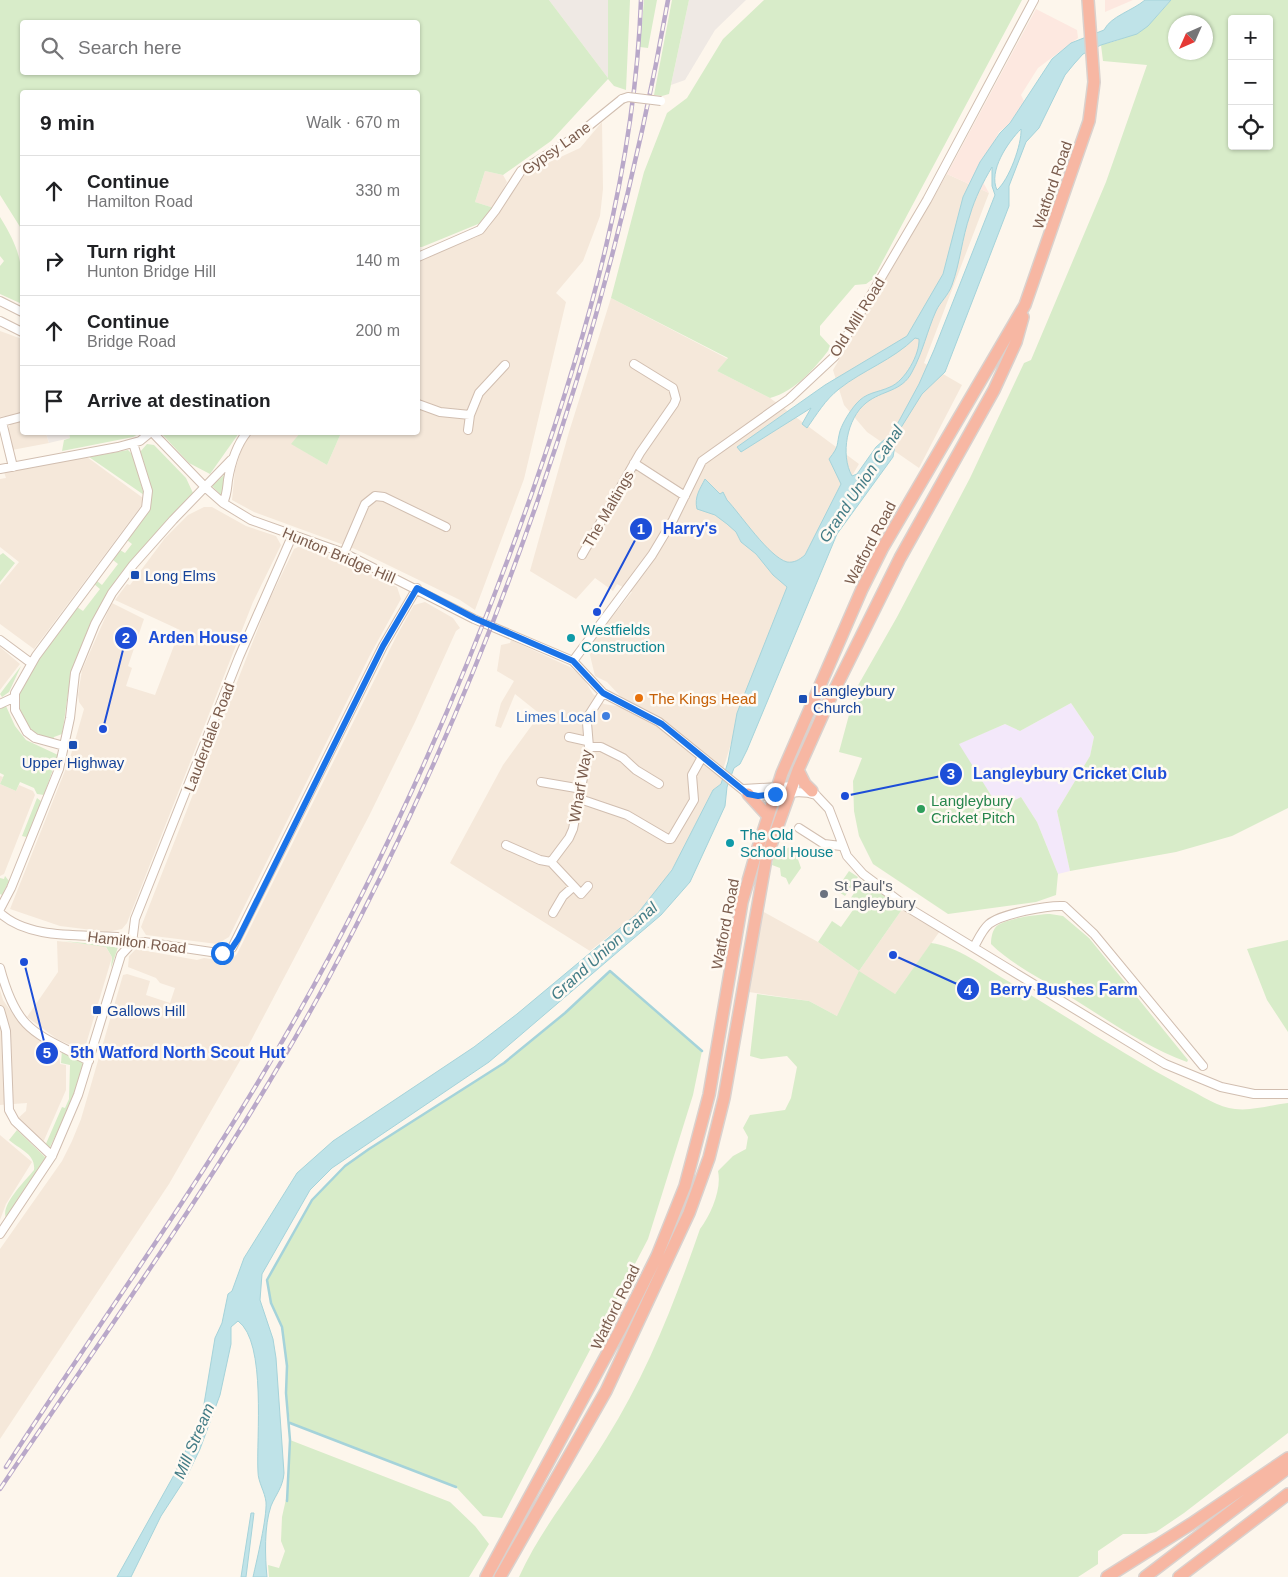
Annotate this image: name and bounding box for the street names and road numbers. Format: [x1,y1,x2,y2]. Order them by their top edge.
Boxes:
street label: Gypsy Lane [518,118,594,178]
street label: Watford Road [1029,139,1075,231]
street label: Old Mill Road [826,274,888,360]
street label: The Maltings [579,468,637,550]
street label: Watford Road [841,498,899,588]
street label: Hunton Bridge Hill [280,524,398,586]
street label: Lauderdale Road [180,680,238,794]
street label: Wharf Way [565,748,595,824]
street label: Watford Road [708,877,742,971]
street label: Hamilton Road [87,928,187,956]
street label: Watford Road [587,1262,643,1352]

